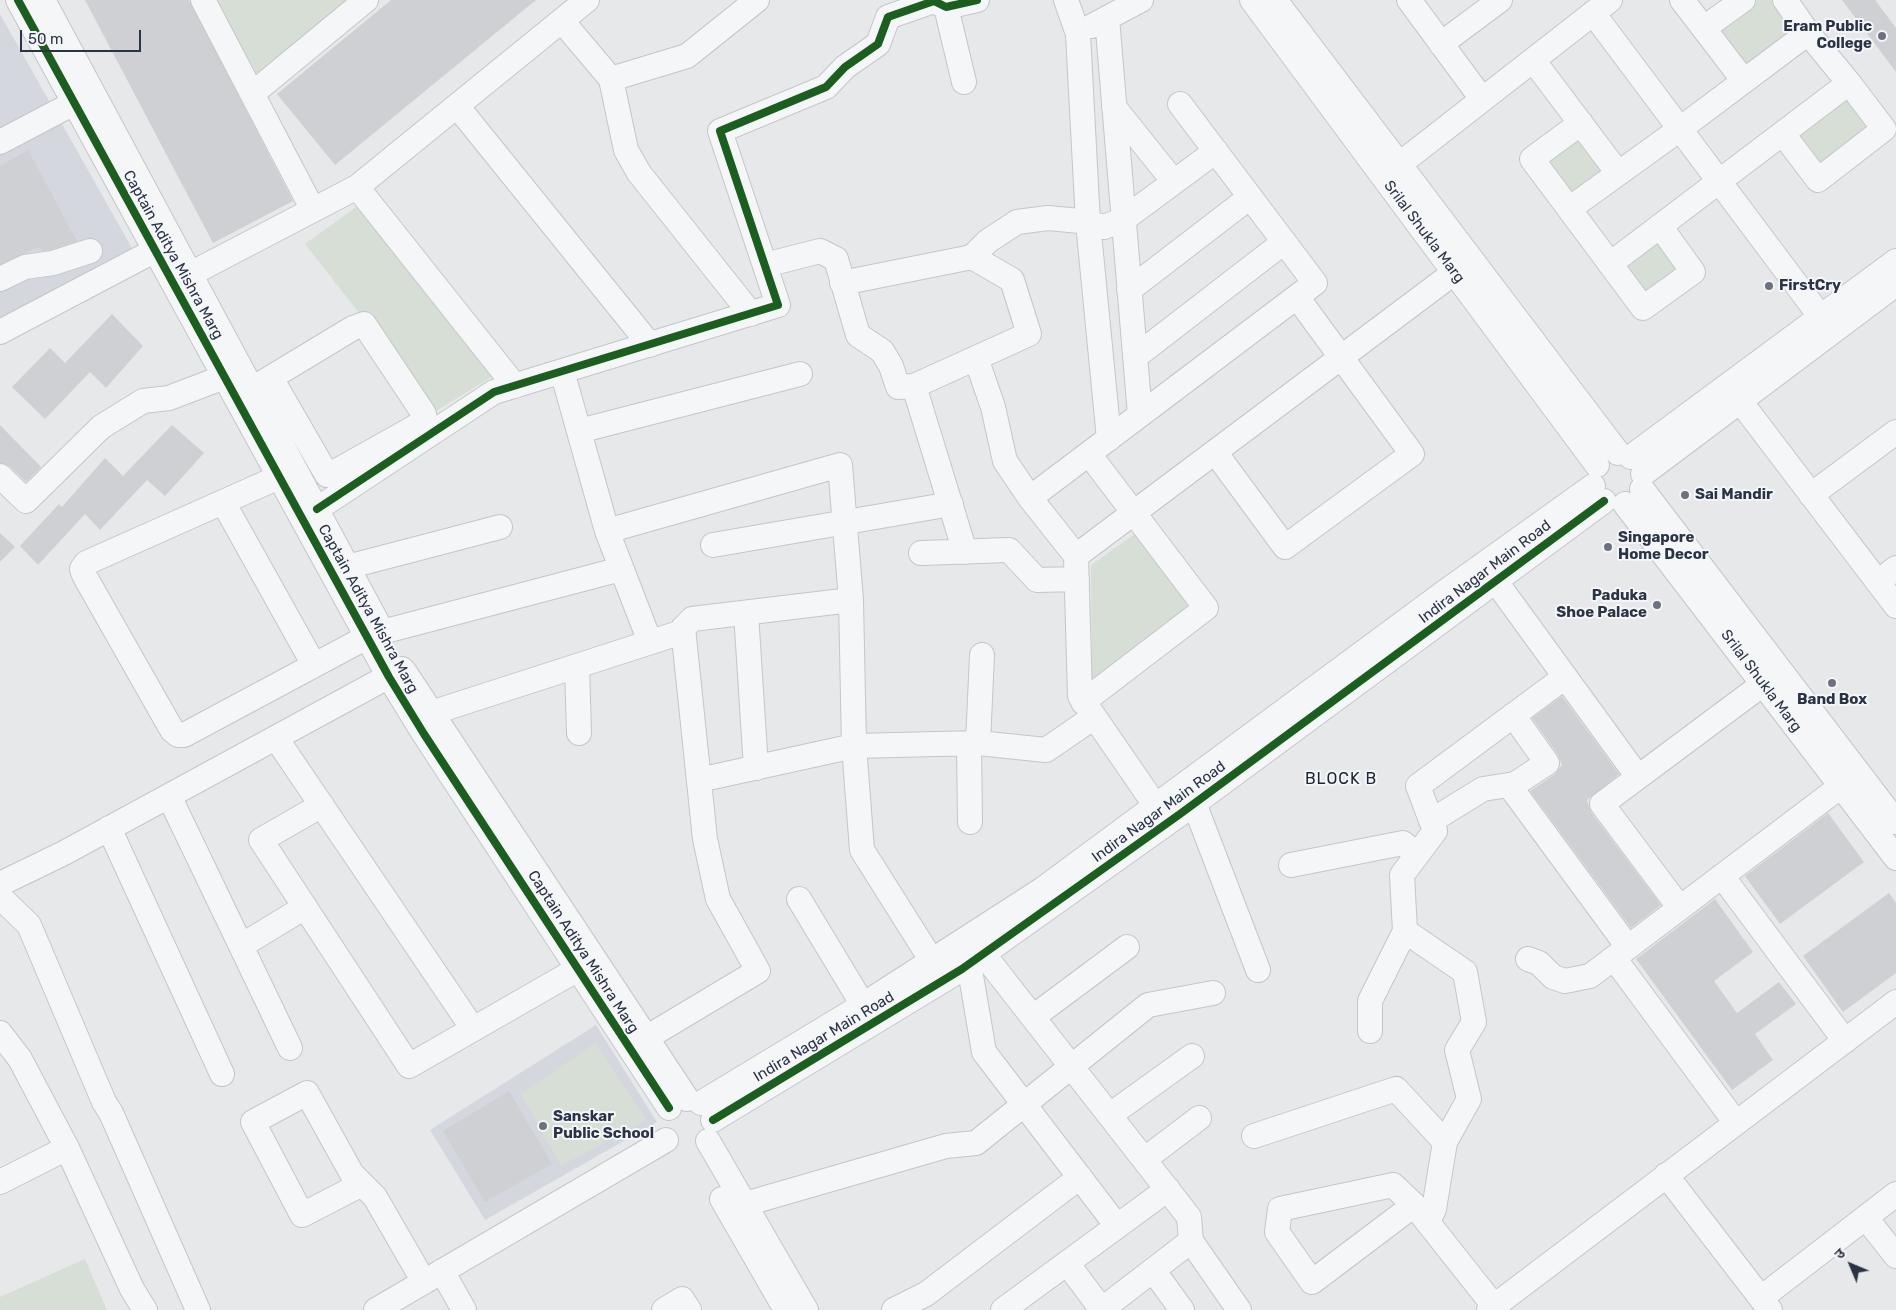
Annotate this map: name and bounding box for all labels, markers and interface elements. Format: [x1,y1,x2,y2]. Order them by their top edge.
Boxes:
place label: Eram Public College [1783,18,1872,53]
scale bar [22,20,144,52]
text: 50 m [28,30,63,48]
marker: Eram Public College [1876,30,1888,42]
street label: Captain Aditya Mishra Marg [119,167,227,343]
street label: Srilal Shukla Marg [1380,177,1468,287]
place label: FirstCry [1779,277,1841,295]
marker: FirstCry [1763,280,1775,292]
place label: Sai Mandir [1695,486,1773,504]
marker: Sai Mandir [1679,489,1691,501]
street label: Indira Nagar Main Road [1415,516,1555,628]
street label: Captain Aditya Mishra Marg [314,521,422,697]
place label: Singapore Home Decor [1618,529,1709,564]
marker: Singapore Home Decor [1602,541,1614,553]
place label: Paduka Shoe Palace [1556,587,1647,622]
marker: Paduka Shoe Palace [1651,599,1663,611]
street label: Srilal Shukla Marg [1717,626,1805,736]
marker: Band Box [1826,677,1838,689]
place label: Band Box [1797,691,1867,709]
street label: Indira Nagar Main Road [1089,757,1229,867]
district label: BLOCK B [1304,769,1378,789]
street label: Captain Aditya Mishra Marg [524,867,642,1037]
street label: Indira Nagar Main Road [750,988,898,1086]
place label: Sanskar Public School [553,1108,654,1143]
marker: Sanskar Public School [537,1120,549,1132]
north arrow [1826,1240,1876,1290]
text: उ [1831,1245,1849,1263]

